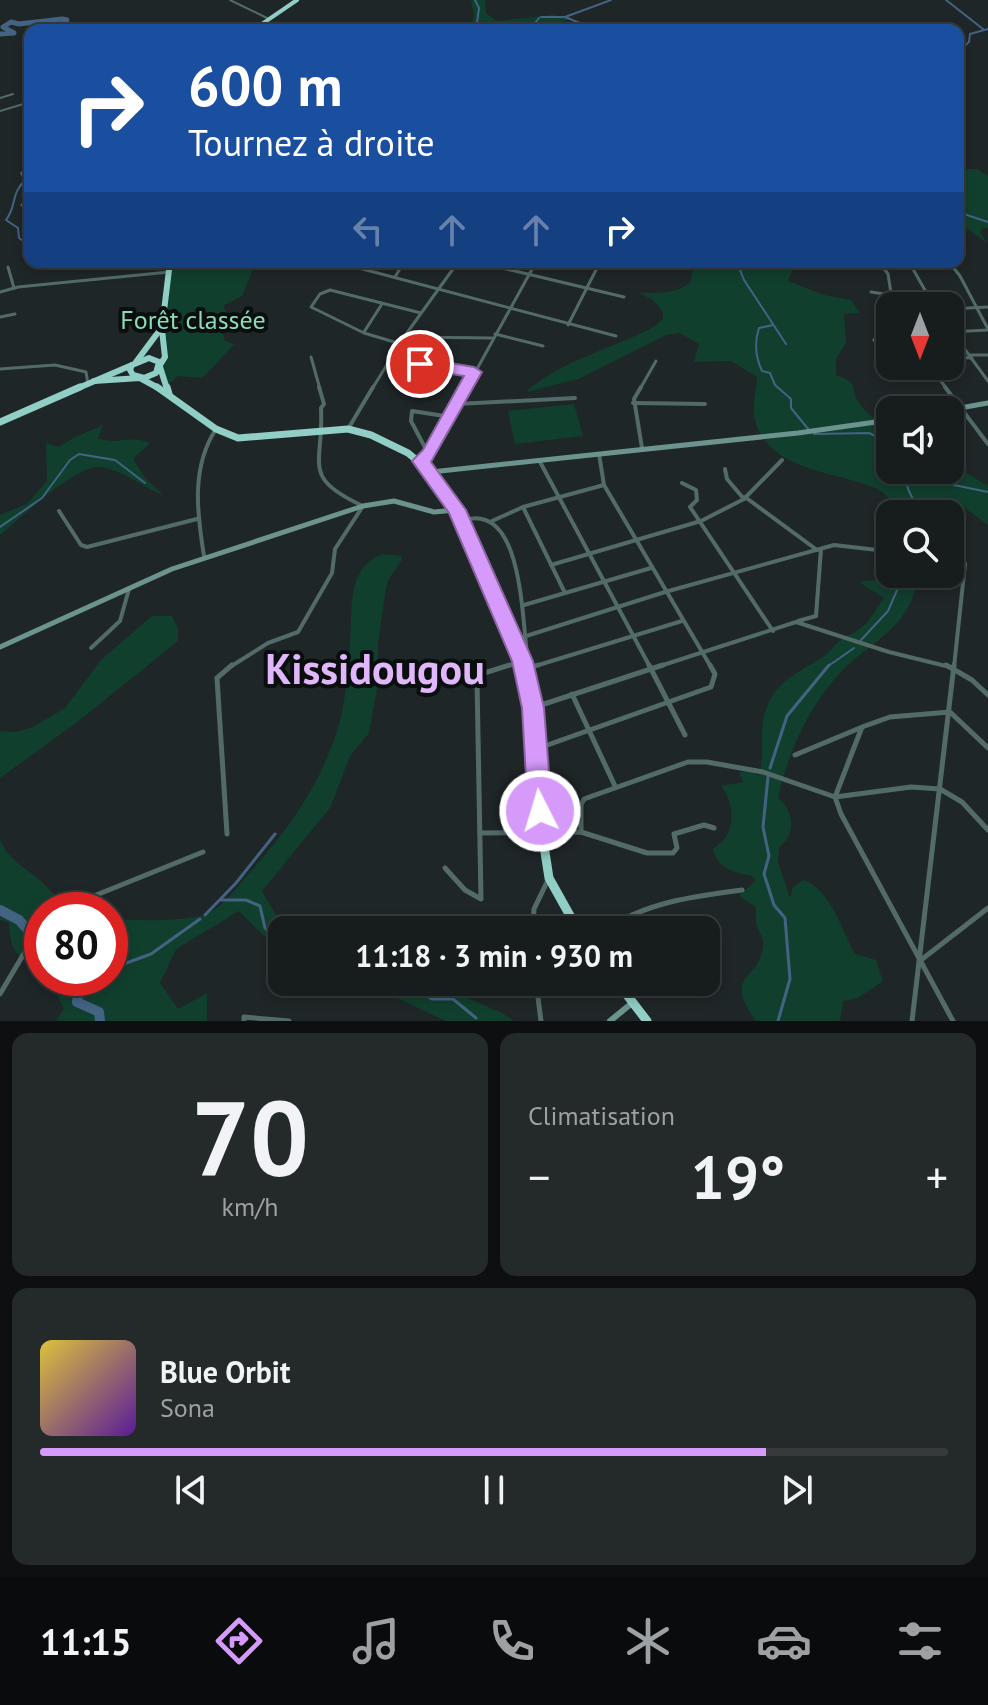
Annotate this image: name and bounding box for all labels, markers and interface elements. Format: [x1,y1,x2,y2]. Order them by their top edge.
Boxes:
text: 600 m [188,49,343,121]
icon: right [56,56,160,160]
text: Tournez à droite [188,119,435,166]
icon: left [346,208,390,252]
icon: ahead [430,208,474,252]
icon: ahead [514,208,558,252]
icon: right [598,208,642,252]
north arrow [876,292,964,380]
map controls [876,292,964,588]
park label: Forêt classée [120,303,266,336]
pin [386,330,454,398]
icon: arrive [398,342,442,386]
button: sound [876,396,964,484]
button: search [876,500,964,588]
district label: Kissidougou [265,641,485,696]
position arrow [498,769,582,853]
speed limit sign: 80 [24,892,128,996]
text: 11:18 · 3 min · 930 m [355,936,633,975]
text: 70 [191,1070,309,1205]
text: Climatisation [528,1099,675,1132]
text: 19° [691,1138,785,1216]
text: − [528,1148,550,1205]
text: + [926,1148,948,1205]
text: km/h [222,1190,279,1223]
text: Blue Orbit [160,1352,290,1391]
text: Sona [160,1391,215,1424]
icon: previous [169,1468,213,1512]
icon: pause [472,1468,516,1512]
icon: next [775,1468,819,1512]
icon: directions [211,1613,267,1669]
icon: music [348,1613,404,1669]
icon: phone [484,1613,540,1669]
icon: climate [620,1613,676,1669]
icon: car [756,1613,812,1669]
icon: filters [892,1613,948,1669]
text: 11:15 [40,1618,131,1665]

